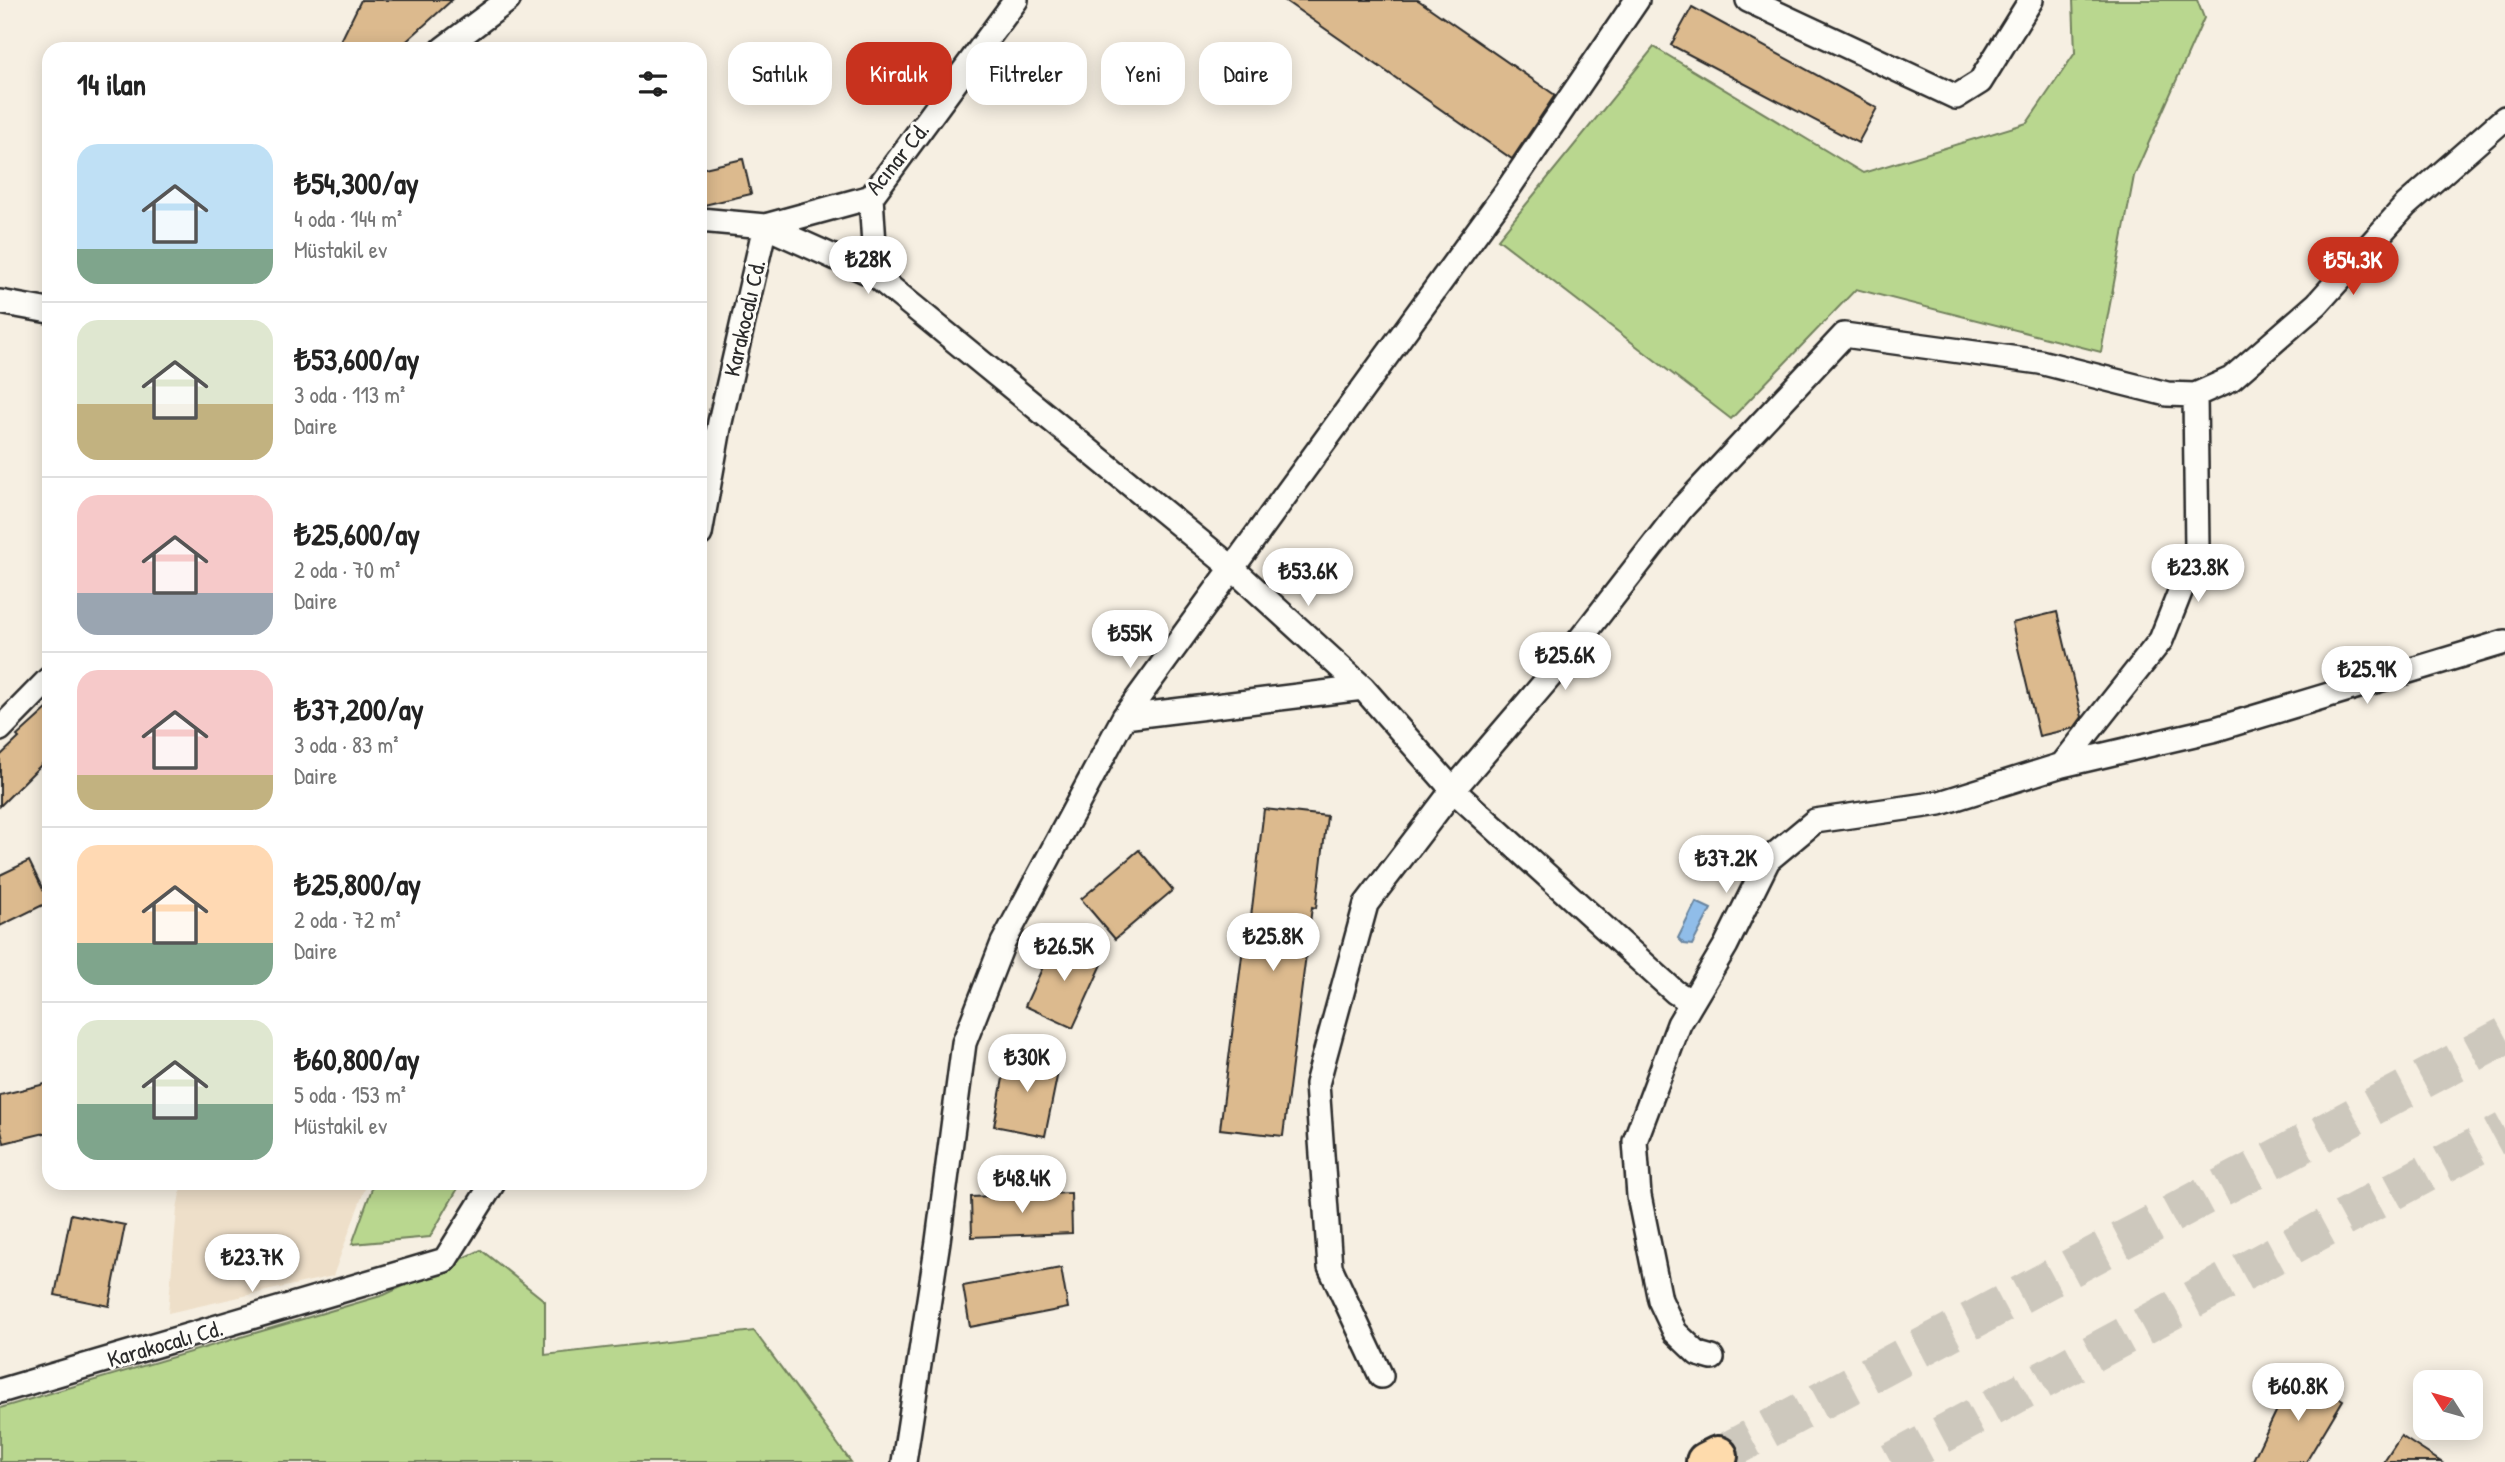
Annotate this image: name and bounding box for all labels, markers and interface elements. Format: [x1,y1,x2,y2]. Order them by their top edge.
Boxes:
chip: Satılık [728,42,832,105]
chip: Kiralık [846,42,952,105]
chip: Filtreler [966,42,1087,105]
chip: Yeni [1101,42,1185,105]
chip: Daire [1199,42,1292,105]
text: 14 ilan [77,64,146,104]
icon: filters [634,65,672,103]
street label: Acınar Cd. [858,115,936,201]
text: ₺54,300/ay [294,163,419,203]
icon: home [133,172,217,256]
text: 4 oda · 144 m² [294,203,402,234]
text: Müstakil ev [294,234,387,265]
pin: ₺28K [827,236,909,296]
pin: ₺54.3K [2296,238,2410,297]
text: ₺28K [845,243,891,274]
text: ₺54.3K [2324,244,2382,275]
street label: Karakocalı Cd. [716,257,772,379]
text: ₺53,600/ay [294,339,419,379]
icon: home [133,348,217,432]
text: 3 oda · 113 m² [294,379,405,410]
text: Daire [294,410,337,441]
text: ₺25,600/ay [294,514,420,554]
icon: home [133,523,217,607]
pin: ₺23.8K [2141,544,2255,604]
pin: ₺53.6K [1251,548,1365,608]
text: ₺23.8K [2167,551,2229,582]
text: 2 oda · 70 m² [294,554,400,585]
text: ₺53.6K [1278,555,1338,586]
text: Daire [294,585,337,616]
pin: ₺55K [1089,610,1171,670]
text: ₺55K [1108,617,1152,648]
pin: ₺25.6K [1508,632,1622,692]
text: ₺25.6K [1535,639,1595,670]
pin: ₺25.9K [2310,646,2424,706]
text: ₺25.9K [2337,653,2397,684]
text: ₺37,200/ay [294,689,424,729]
icon: home [133,698,217,782]
text: 3 oda · 83 m² [294,729,399,760]
text: Daire [294,760,337,791]
pin: ₺37.2K [1669,836,1783,895]
text: ₺37.2K [1695,842,1757,873]
text: ₺25,800/ay [294,864,421,904]
icon: home [133,873,217,957]
text: 2 oda · 72 m² [294,904,401,935]
pin: ₺25.8K [1216,914,1330,973]
text: ₺25.8K [1243,920,1303,951]
pin: ₺26.5K [1007,923,1121,983]
text: ₺26.5K [1034,930,1094,961]
text: Daire [294,935,337,966]
pin: ₺30K [986,1034,1068,1094]
text: ₺60,800/ay [294,1039,420,1079]
text: ₺30K [1004,1041,1050,1072]
icon: home [133,1048,217,1132]
text: 5 oda · 153 m² [294,1079,406,1110]
text: Müstakil ev [294,1110,387,1141]
pin: ₺48.4K [965,1156,1079,1215]
text: ₺48.4K [993,1162,1051,1193]
pin: ₺23.7K [195,1234,309,1294]
text: ₺23.7K [221,1241,283,1272]
street label: Karakocalı Cd. [104,1312,226,1374]
pin: ₺60.8K [2241,1364,2355,1423]
text: ₺60.8K [2268,1370,2328,1401]
north arrow [2413,1370,2483,1440]
map controls [2413,1370,2483,1440]

